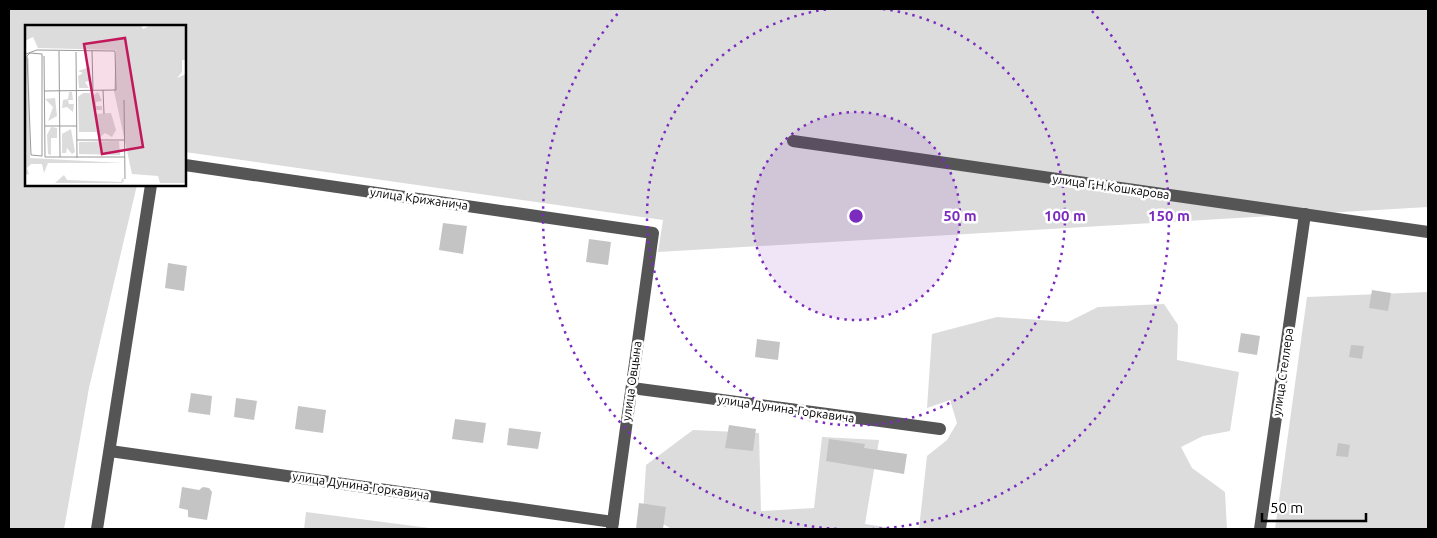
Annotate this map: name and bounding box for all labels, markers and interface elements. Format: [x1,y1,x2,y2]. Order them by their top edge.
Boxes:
inset map [25,25,186,186]
street label: улица Г.Н.Кошкарова [1052,172,1170,201]
street label: улица Крижанича [369,185,469,212]
centre of rings [847,207,865,225]
text: 50 m [943,207,977,224]
text: 100 m [1044,207,1086,224]
text: 150 m [1148,207,1190,224]
street label: улица Стеллера [1270,327,1295,417]
street label: улица Овцына [619,340,644,422]
street label: улица Дунина-Горкавича [717,392,855,425]
street label: улица Дунина-Горкавича [292,469,430,502]
scale bar [1262,490,1366,522]
text: 50 m [1270,499,1303,516]

